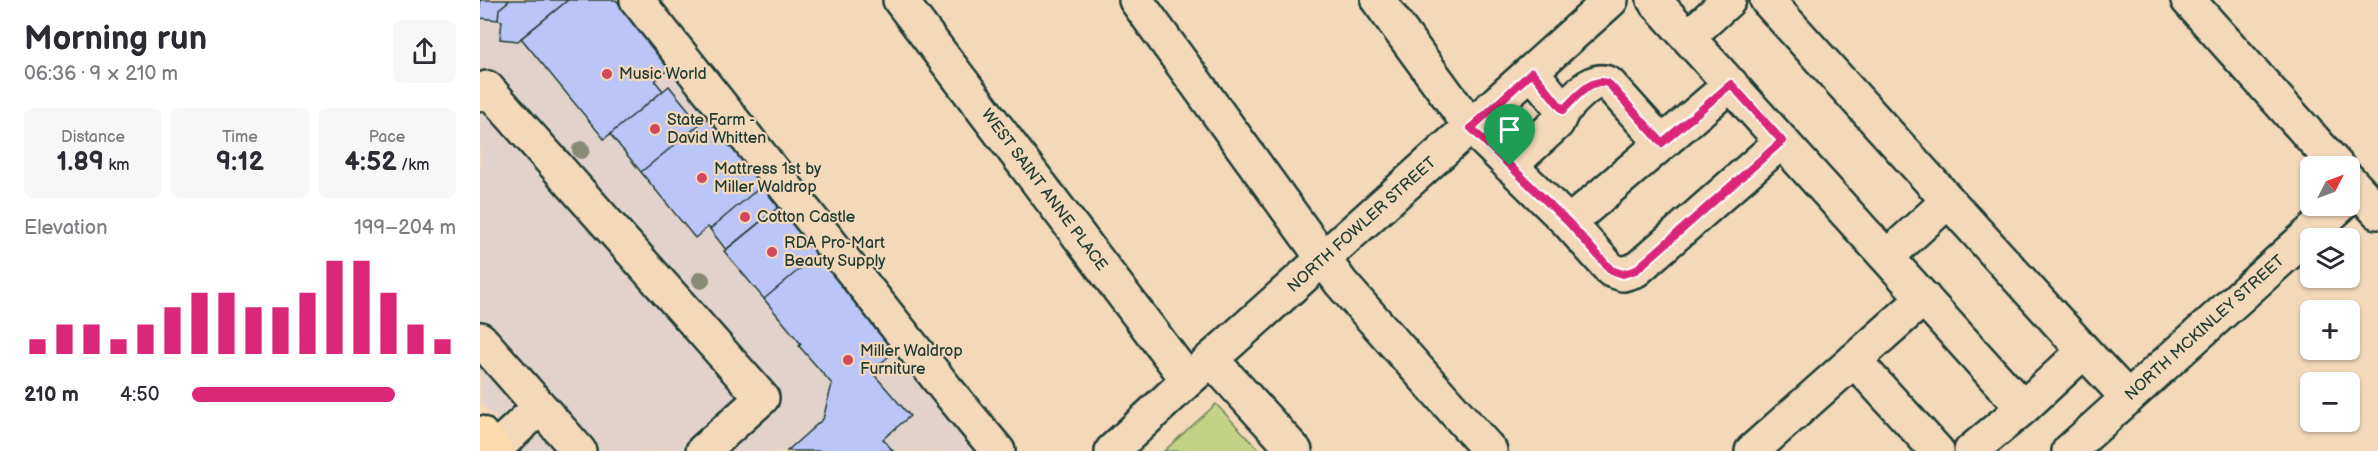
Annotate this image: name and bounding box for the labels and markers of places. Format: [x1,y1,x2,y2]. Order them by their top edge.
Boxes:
place label: Music World [619,65,707,84]
marker: Music World [600,67,614,81]
pin [1484,104,1535,166]
place label: State Farm - David Whitten [667,111,766,148]
marker: State Farm - David Whitten [648,122,662,136]
place label: Mattress 1st by Miller Waldrop [714,160,822,197]
marker: Mattress 1st by Miller Waldrop [695,171,709,185]
place label: Cotton Castle [757,208,856,227]
marker: Cotton Castle [738,210,752,224]
place label: RDA Pro-Mart Beauty Supply [784,234,886,271]
marker: RDA Pro-Mart Beauty Supply [765,245,779,259]
place label: Miller Waldrop Furniture [860,342,963,379]
marker: Miller Waldrop Furniture [841,353,855,367]

